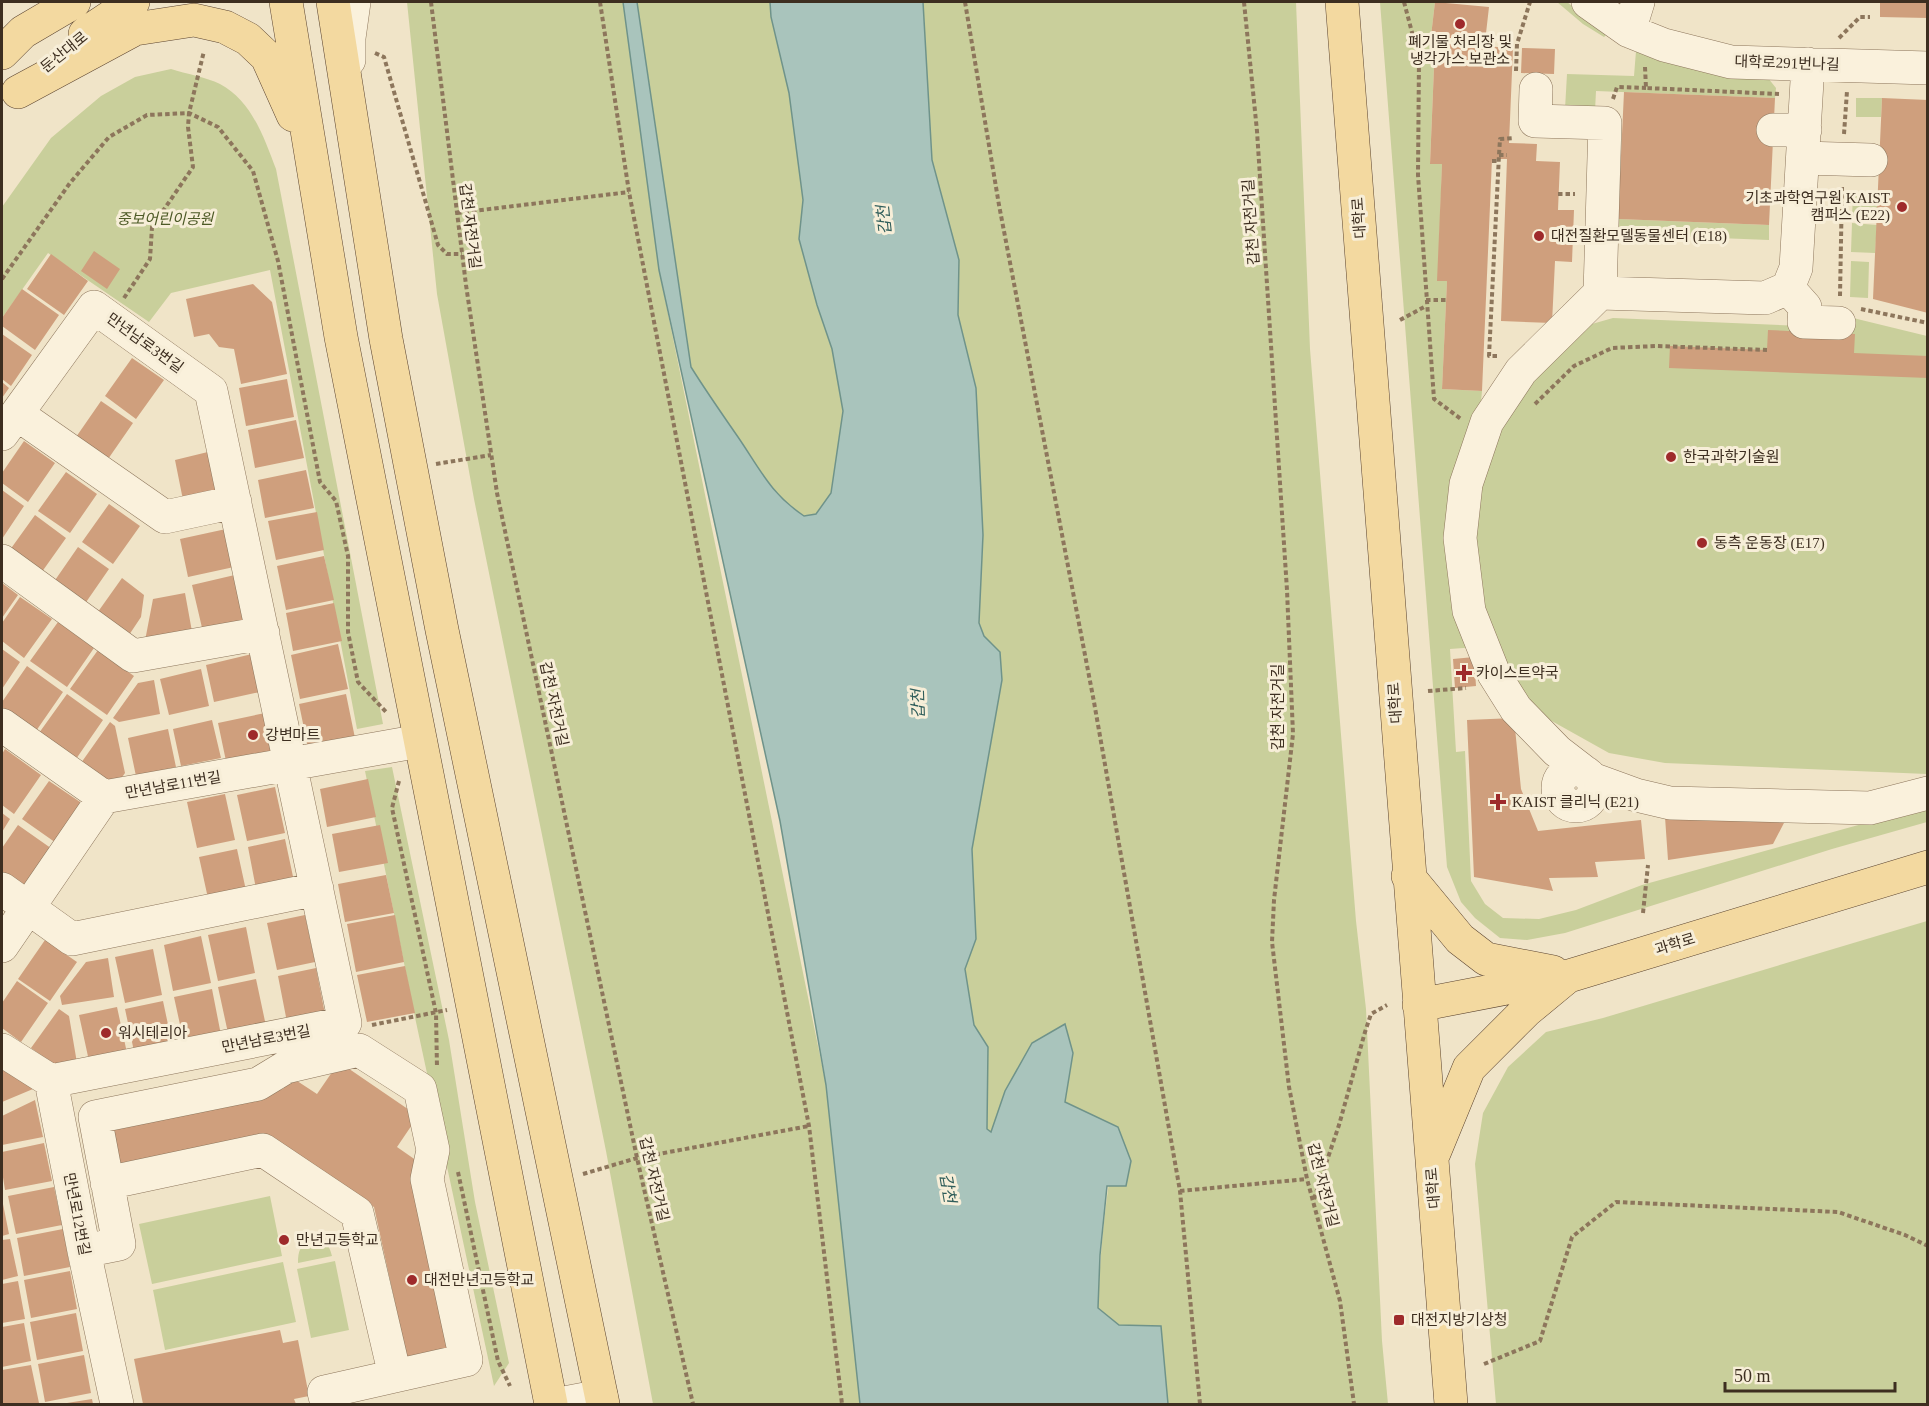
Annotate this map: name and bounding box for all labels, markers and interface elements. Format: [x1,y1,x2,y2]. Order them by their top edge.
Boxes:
marker: 폐기물 처리장 및 냉각가스 보관소 [1453,17,1467,31]
street label: 둔산대로 [38,28,90,76]
place label: 폐기물 처리장 및 냉각가스 보관소 [1408,34,1512,67]
street label: 대학로291번나길 [1734,52,1840,73]
street label: 갑천 자전거길 [1239,178,1262,266]
street label: 갑천 자전거길 [457,182,484,270]
place label: 기초과학연구원 KAIST 캠퍼스 (E22) [1745,189,1890,224]
street label: 대학로 [1349,197,1368,239]
marker: 기초과학연구원 KAIST 캠퍼스 (E22) [1895,200,1909,214]
water label: 갑천 [874,202,894,236]
park label: 중보어린이공원 [117,211,214,227]
place label: 대전질환모델동물센터 (E18) [1551,227,1727,245]
marker: 대전질환모델동물센터 (E18) [1532,229,1546,243]
street label: 만년남로3번길 [104,310,186,376]
place label: 한국과학기술원 [1683,448,1780,465]
marker: 한국과학기술원 [1664,450,1678,464]
place label: 동측 운동장 (E17) [1714,535,1825,552]
marker: 동측 운동장 (E17) [1695,536,1709,550]
street label: 갑천 자전거길 [537,660,572,748]
street label: 갑천 자전거길 [1269,664,1286,750]
place label: 카이스트약국 [1476,665,1559,681]
marker: 카이스트약국 [1457,666,1471,680]
street label: 대학로 [1385,682,1404,724]
water label: 갑천 [909,687,927,719]
place label: 강변마트 [265,727,320,743]
marker: 강변마트 [246,728,260,742]
street label: 만년남로11번길 [124,769,222,801]
marker: KAIST 클리닉 (E21) [1489,793,1507,811]
place label: KAIST 클리닉 (E21) [1512,794,1639,811]
street label: 과학로 [1653,929,1697,958]
street label: 만년남로3번길 [220,1023,312,1055]
place label: 워시테리아 [118,1025,187,1041]
marker: 워시테리아 [99,1026,113,1040]
street label: 갑천 자전거길 [636,1135,673,1223]
street label: 갑천 자전거길 [1305,1141,1342,1229]
street label: 대학로 [1422,1167,1443,1209]
street label: 만년로12번길 [61,1171,93,1257]
water label: 갑천 [937,1172,959,1206]
place label: 만년고등학교 [296,1231,379,1248]
marker: 만년고등학교 [277,1233,291,1247]
place label: 대전만년고등학교 [424,1271,534,1288]
marker: 대전만년고등학교 [405,1273,419,1287]
place label: 대전지방기상청 [1411,1312,1508,1328]
marker: 대전지방기상청 [1392,1313,1406,1327]
scale bar [1725,1355,1894,1393]
text: 50 m [1734,1366,1771,1386]

